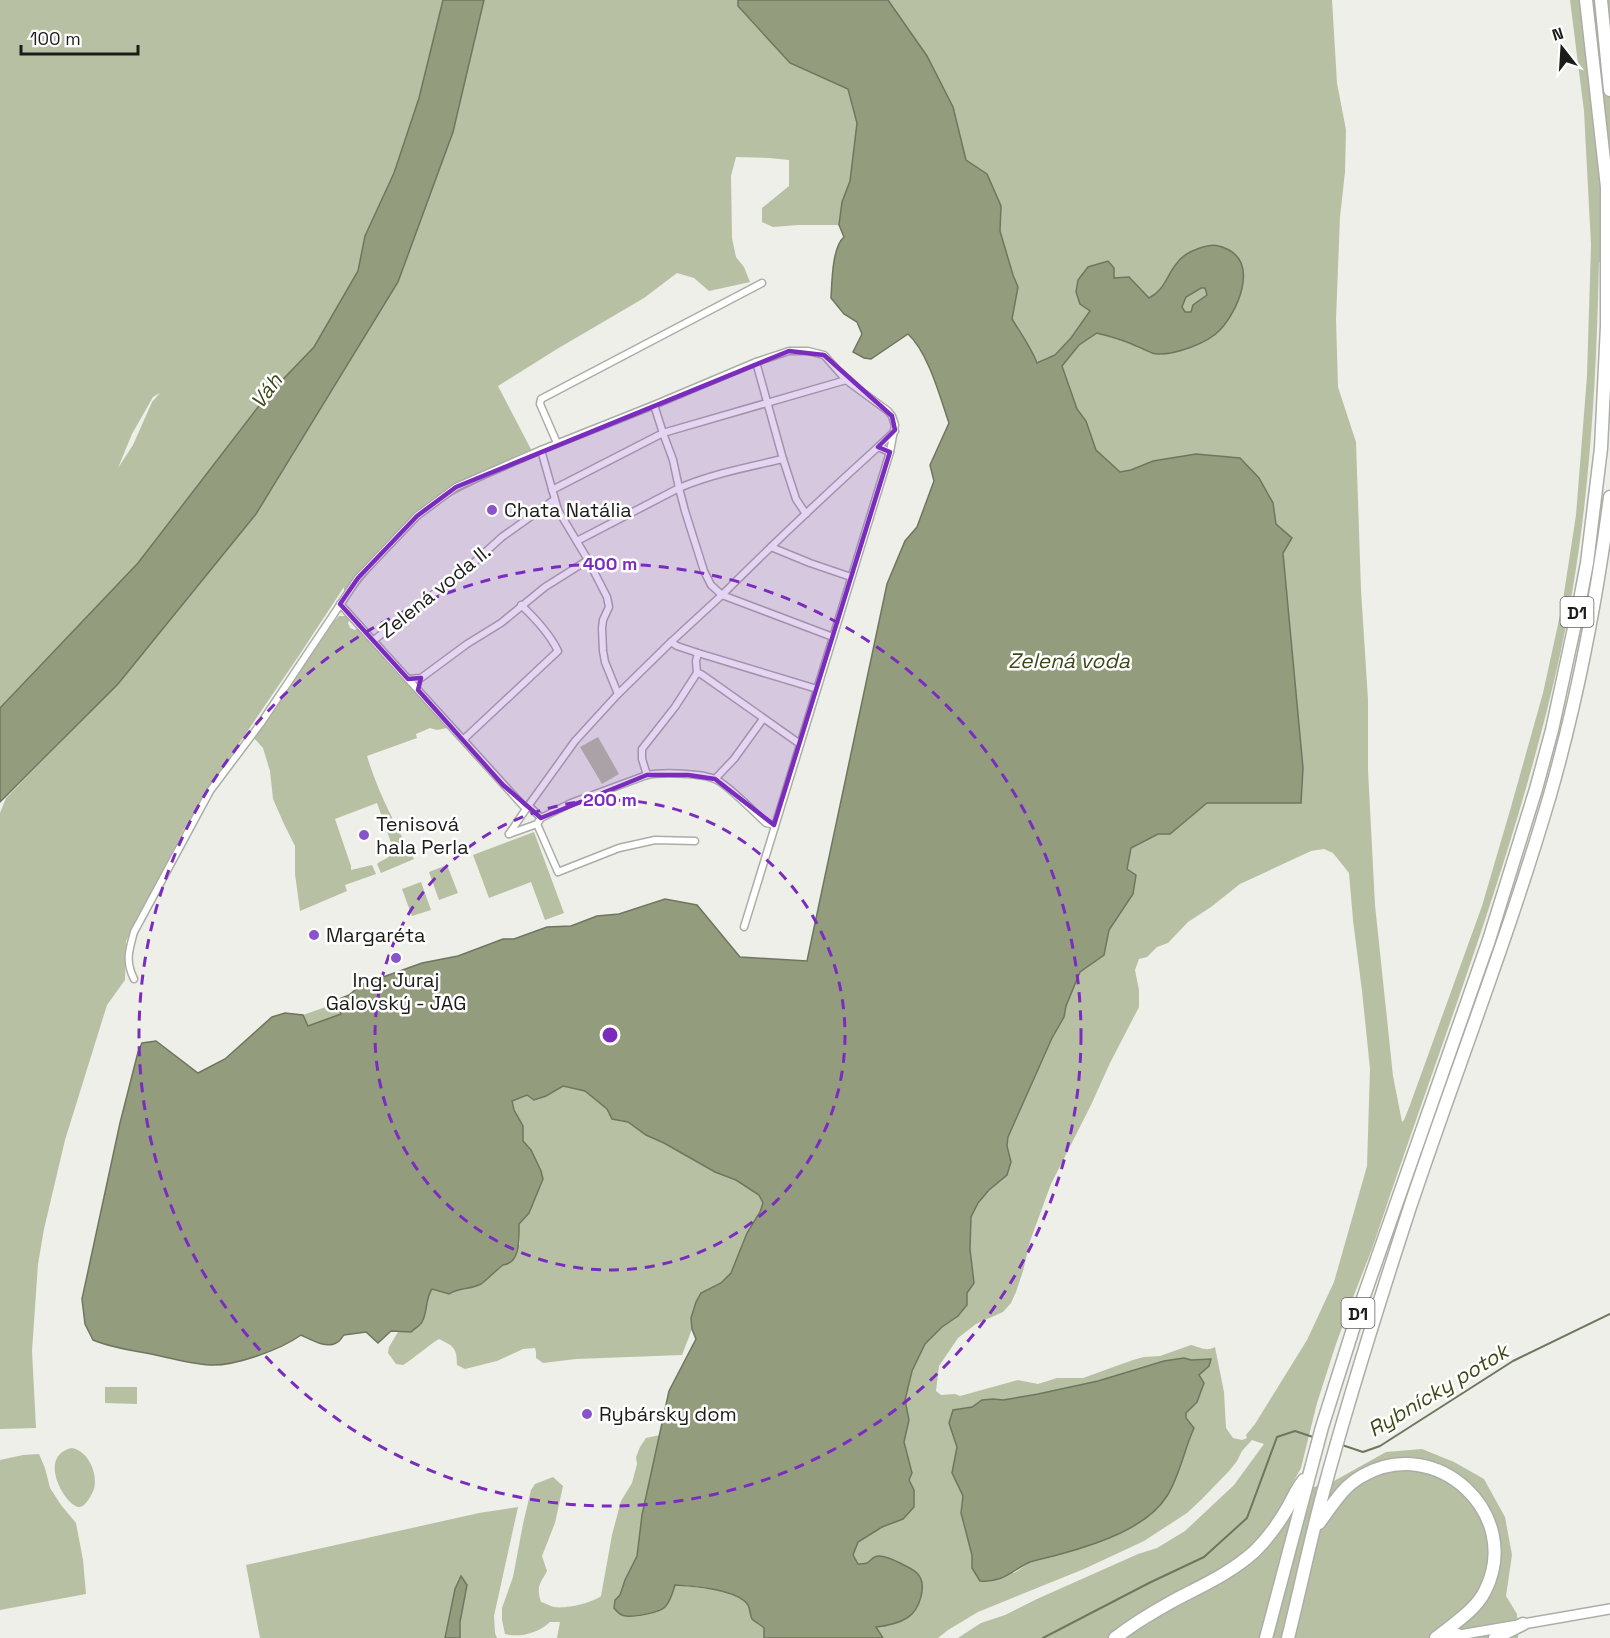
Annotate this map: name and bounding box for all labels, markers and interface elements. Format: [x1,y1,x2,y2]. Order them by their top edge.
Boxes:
scale bar [21,18,138,56]
north arrow [1532,18,1592,78]
text: N [1550,23,1566,46]
text: 100 m [30,27,81,50]
water label: Váh [244,367,289,414]
place label: Chata Natália [504,497,632,523]
marker: Chata Natália [485,503,499,517]
street label: Zelená voda II. [374,538,496,644]
text: 400 m [583,552,637,575]
road number: D1 [1560,597,1594,627]
water label: Zelená voda [1008,647,1131,674]
text: 200 m [583,788,637,811]
place label: Tenisová hala Perla [376,811,469,860]
marker: Tenisová hala Perla [357,828,371,842]
place label: Margaréta [326,922,426,948]
marker: Margaréta [307,928,321,942]
marker: Ing. Juraj Galovský - JAG [389,951,403,965]
place label: Ing. Juraj Galovský - JAG [326,967,466,1016]
centre of rings [600,1025,620,1045]
road number: D1 [1342,1298,1374,1328]
water label: Rybnícky potok [1363,1336,1516,1443]
place label: Rybársky dom [599,1401,737,1427]
marker: Rybársky dom [580,1407,594,1421]

